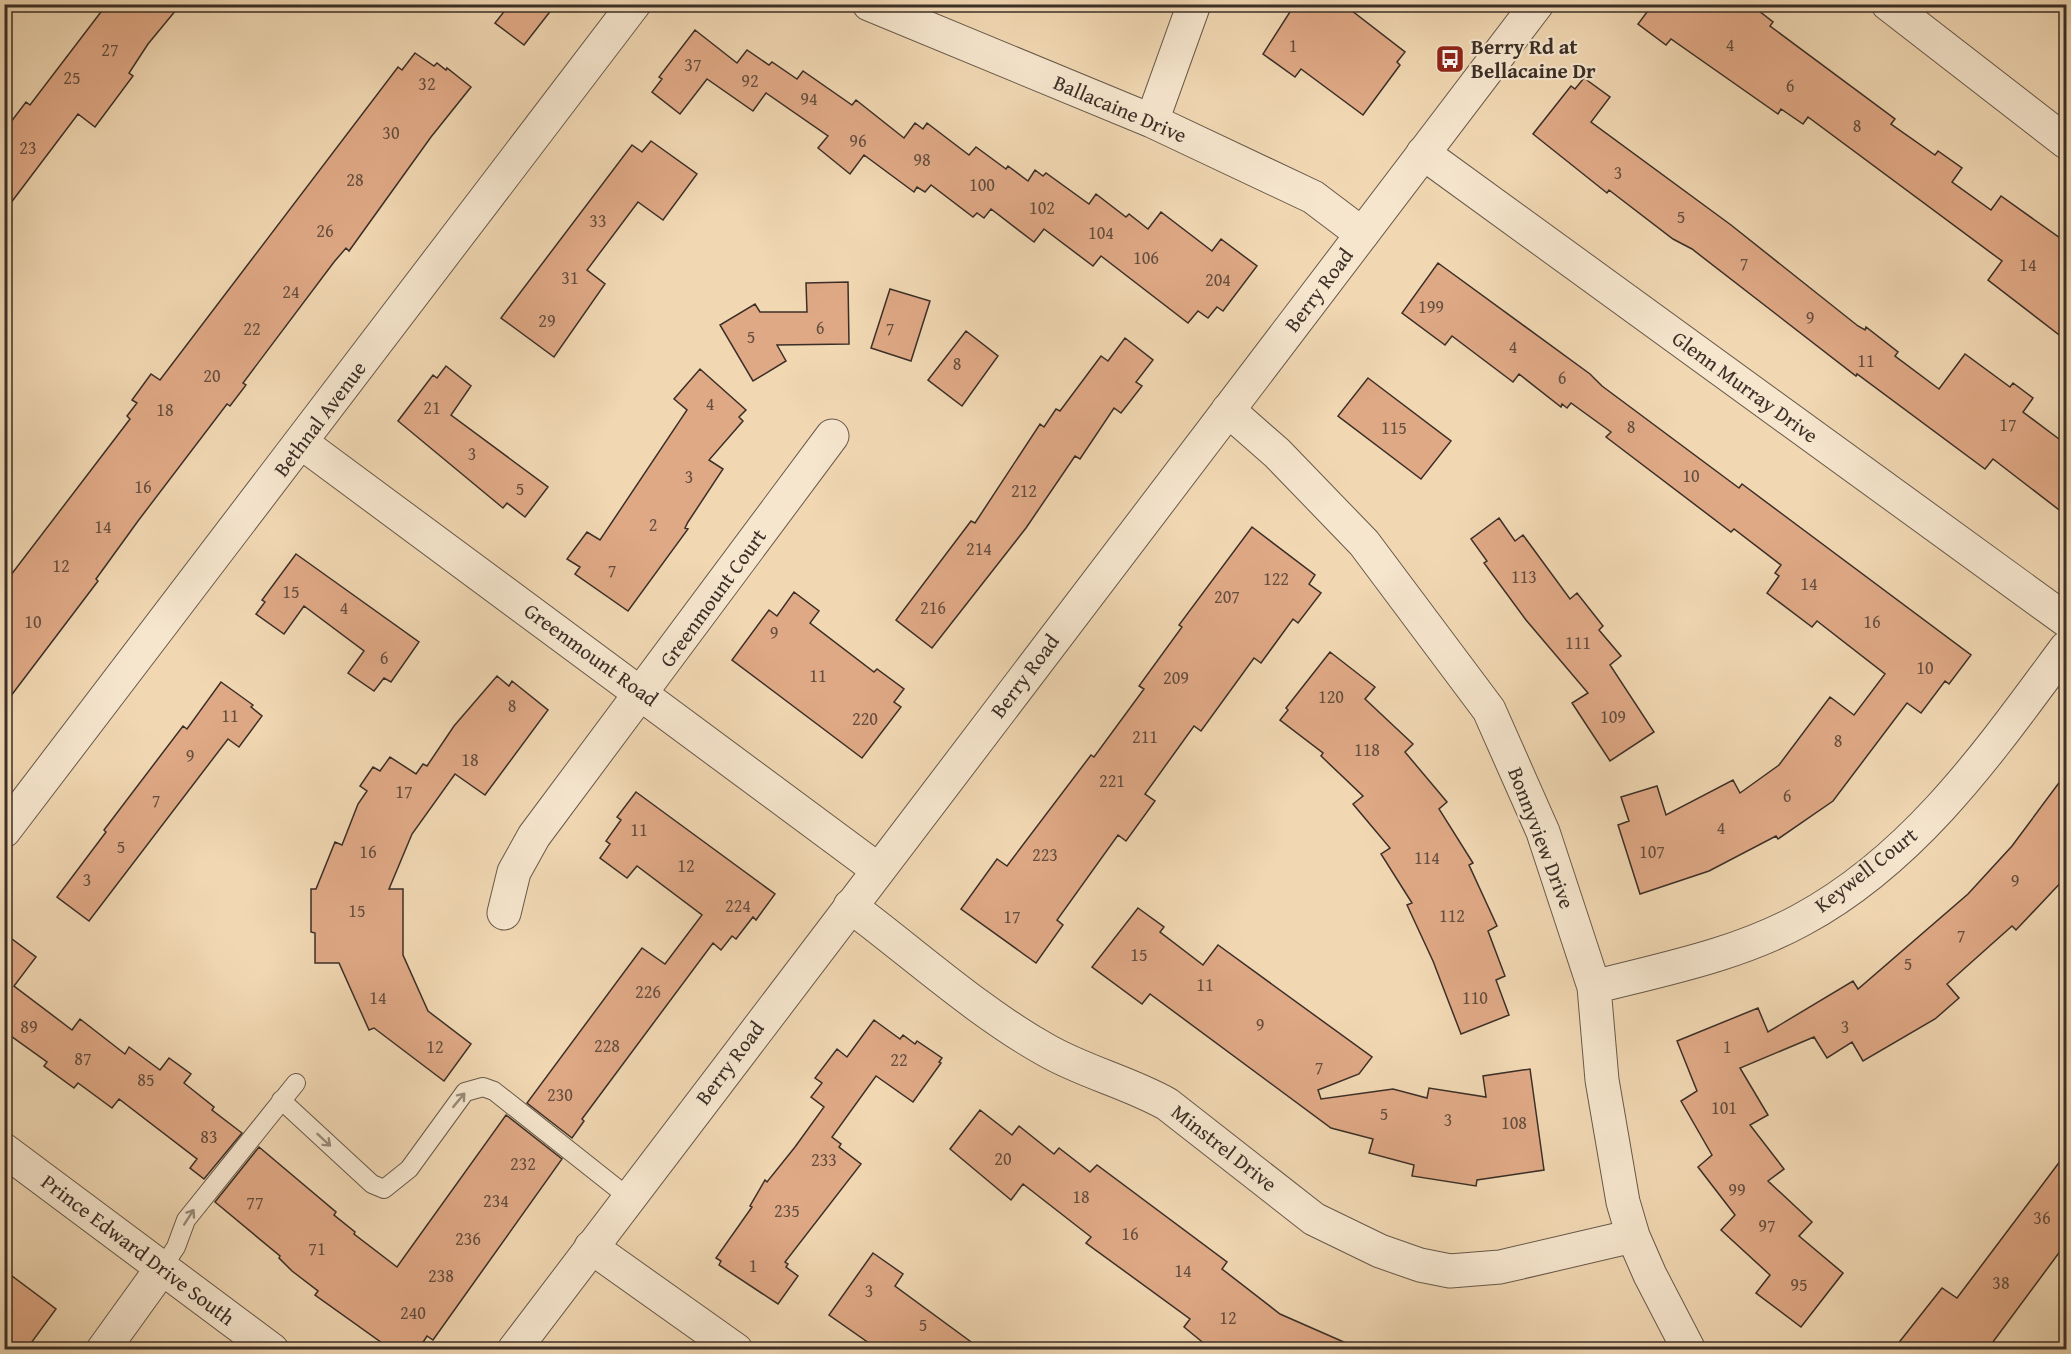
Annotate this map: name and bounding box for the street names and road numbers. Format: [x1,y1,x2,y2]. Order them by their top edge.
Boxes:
street label: Ballacaine Drive [1049,67,1192,151]
street label: Berry Road [1277,241,1361,338]
street label: Glenn Murray Drive [1666,323,1825,450]
street label: Bethnal Avenue [266,354,374,483]
street label: Greenmount Court [652,521,774,673]
street label: Greenmount Road [518,595,665,714]
street label: Berry Road [983,627,1067,724]
street label: Bonnyview Drive [1500,762,1583,913]
street label: Keywell Court [1808,819,1924,920]
street label: Berry Road [688,1014,772,1111]
street label: Minstrel Drive [1165,1096,1284,1199]
street label: Prince Edward Drive South [35,1166,242,1333]

